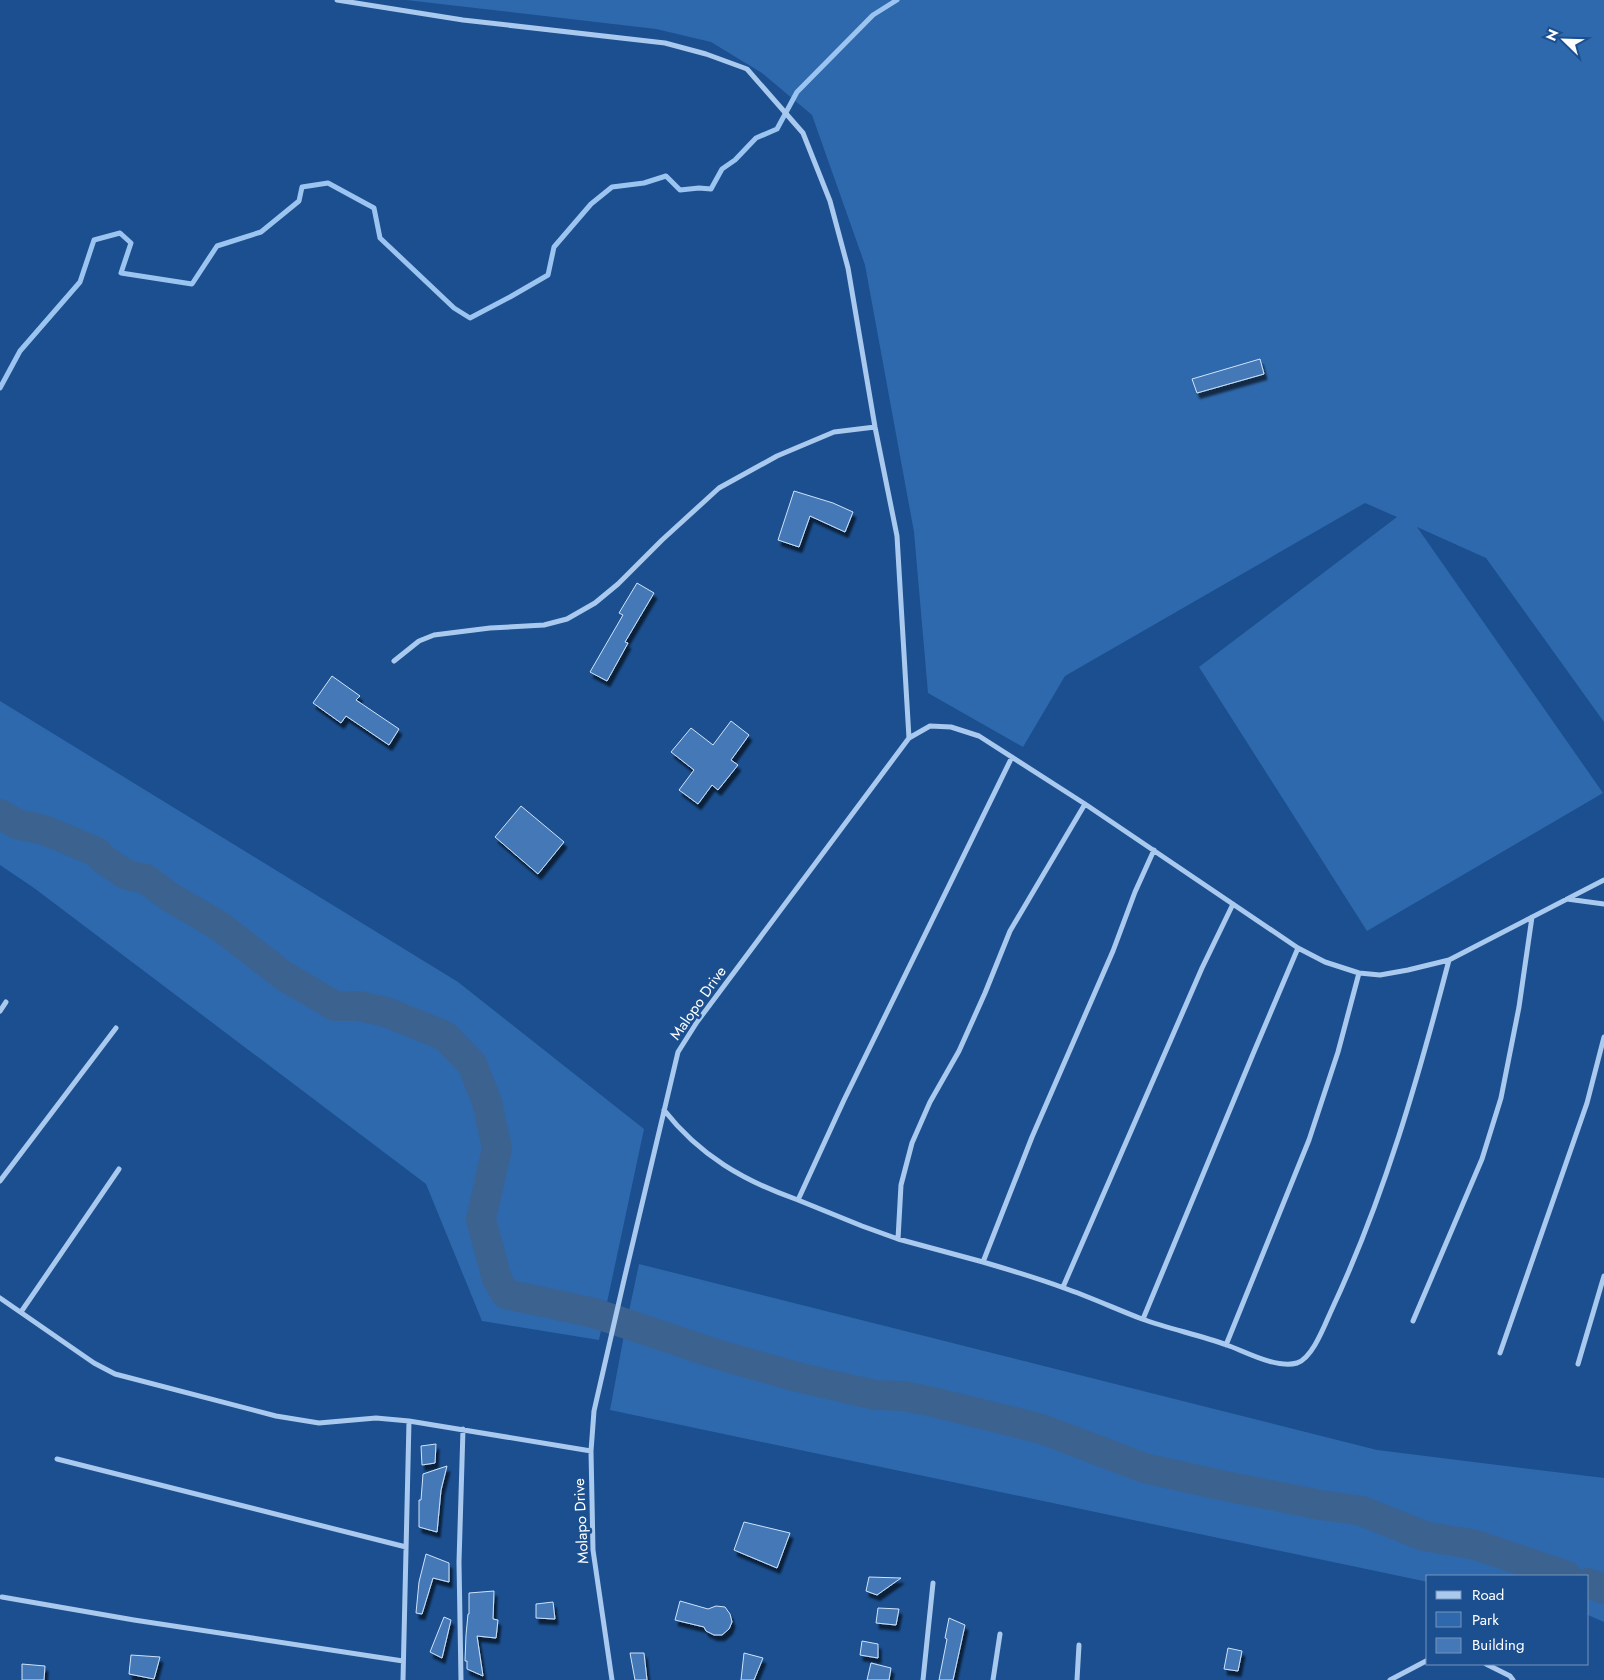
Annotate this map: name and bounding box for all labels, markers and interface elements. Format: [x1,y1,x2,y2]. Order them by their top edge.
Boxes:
north arrow [1539,15,1589,65]
text: N [1541,26,1563,44]
street label: Malopo Drive [664,961,732,1044]
street label: Molapo Drive [568,1477,594,1564]
legend [1426,1575,1589,1665]
text: Road [1472,1584,1504,1606]
text: Park [1472,1609,1499,1631]
text: Building [1472,1634,1524,1656]

